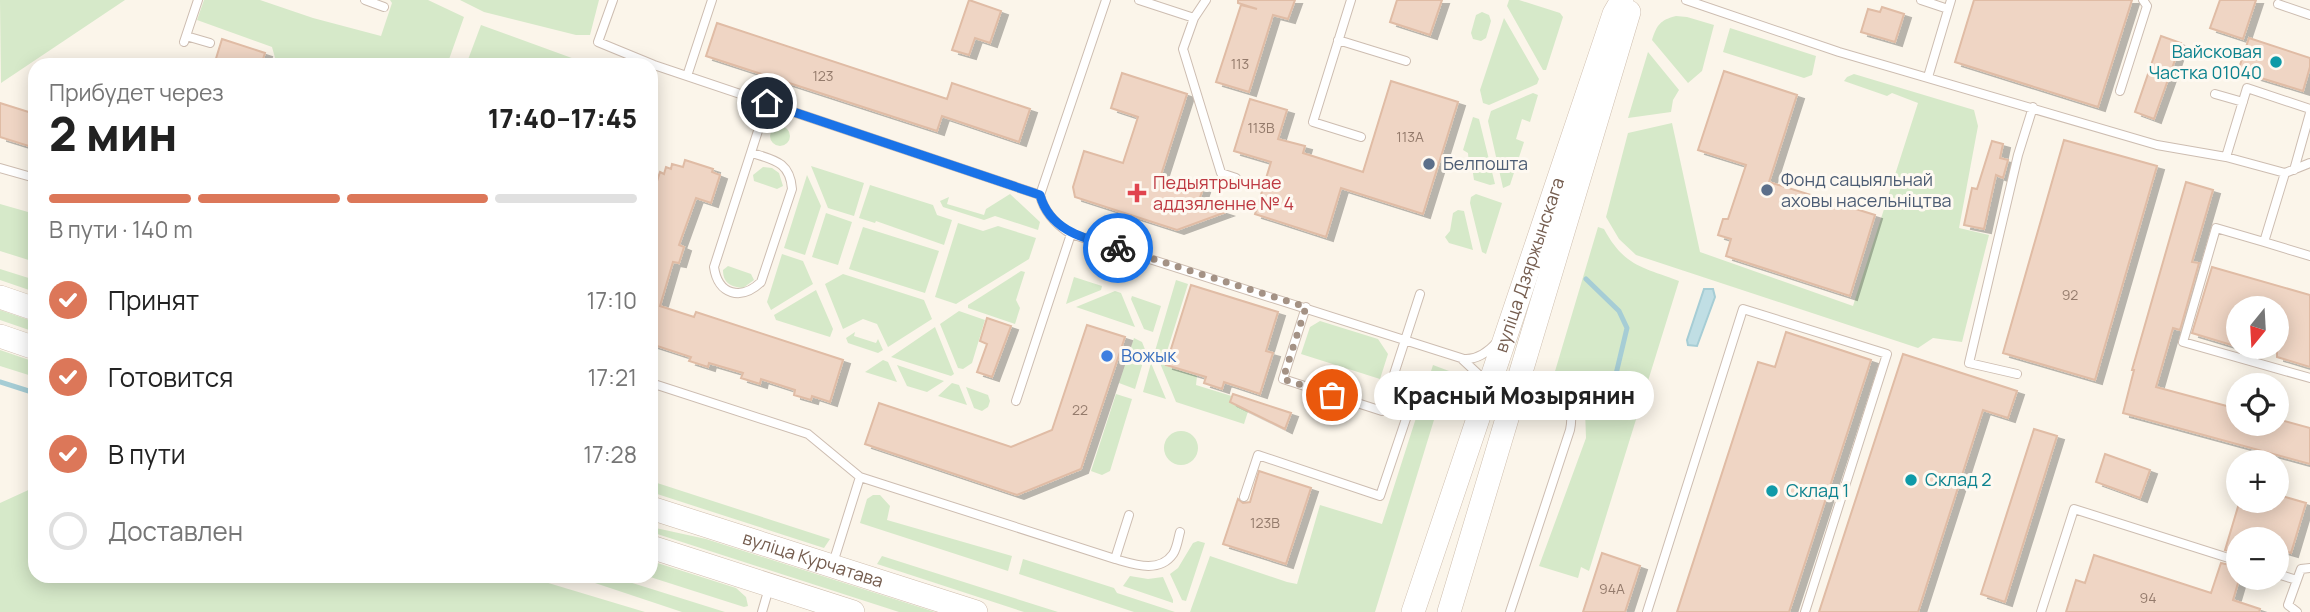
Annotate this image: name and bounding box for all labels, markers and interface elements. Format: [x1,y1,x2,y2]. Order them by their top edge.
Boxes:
place label: Вайсковая Частка 01040 [2148,39,2262,84]
house number: 113 [1231,54,1249,73]
marker: Вайсковая Частка 01040 [2268,54,2284,70]
house number: 123 [812,66,834,85]
pin [737,73,797,133]
text: Прибудет через [49,76,224,108]
icon: home [748,84,786,122]
text: 17:40–17:45 [488,100,637,136]
text: 2 мин [49,102,177,165]
house number: 113В [1247,118,1275,137]
house number: 113А [1396,127,1424,146]
place label: Белпошта [1443,151,1528,175]
marker: Белпошта [1421,156,1437,172]
place label: Фонд сацыяльнай аховы насельніцтва [1781,167,1952,212]
place label: Педыятрычнае аддзяленне № 4 [1153,170,1294,215]
street label: вуліца Дзяржынскага [1488,174,1569,355]
marker: Фонд сацыяльнай аховы насельніцтва [1759,182,1775,198]
marker: Педыятрычнае аддзяленне № 4 [1127,183,1147,203]
text: В пути · 140 m [49,213,193,245]
courier [1083,213,1153,283]
icon: bike [1099,229,1137,267]
icon: check [49,281,87,319]
text: Принят [108,282,199,318]
text: 17:10 [587,284,637,316]
house number: 92 [2062,285,2078,304]
north arrow [2226,296,2289,359]
map controls [2226,296,2289,590]
place label: Вожык [1121,343,1177,367]
marker: Вожык [1099,348,1115,364]
icon: check [49,358,87,396]
text: Готовится [108,359,233,395]
text: 17:21 [588,361,637,393]
pin [1302,365,1362,425]
callout: Красный Мозырянин [1374,370,1654,420]
button: locate [2226,373,2289,436]
icon: bag [1313,376,1351,414]
text: Красный Мозырянин [1393,379,1635,411]
house number: 22 [1072,400,1088,419]
icon: check [49,435,87,473]
text: В пути [108,436,186,472]
text: 17:28 [583,438,637,470]
button: + [2226,450,2289,513]
place label: Склад 2 [1925,467,1992,491]
marker: Склад 2 [1903,472,1919,488]
place label: Склад 1 [1786,478,1849,502]
marker: Склад 1 [1764,483,1780,499]
text: Доставлен [108,513,243,549]
house number: 123В [1250,513,1280,532]
street label: вуліца Курчатава [740,525,887,593]
button: − [2226,527,2289,590]
house number: 94А [1599,579,1625,598]
house number: 94 [2140,588,2156,607]

